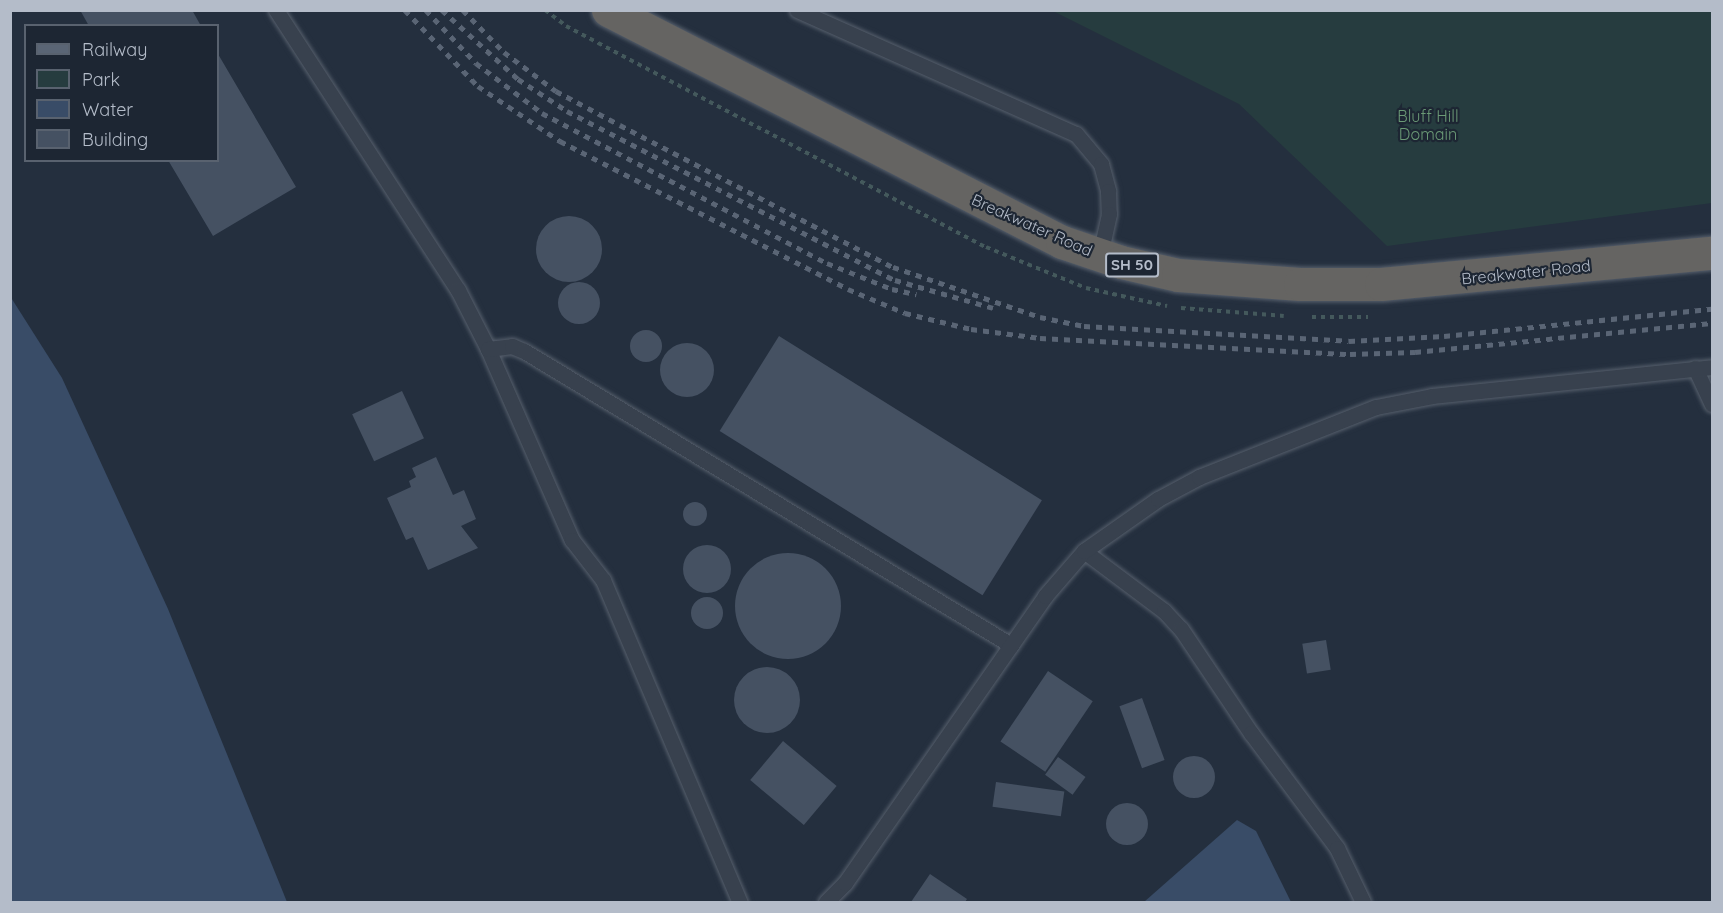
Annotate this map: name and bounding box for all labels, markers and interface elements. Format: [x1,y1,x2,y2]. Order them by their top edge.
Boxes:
legend [24,24,219,162]
text: Railway [82,38,148,61]
text: Park [82,68,120,91]
text: Water [82,98,133,121]
park label: Bluff Hill Domain [1397,106,1459,144]
text: Building [82,128,148,151]
street label: Breakwater Road [969,190,1095,260]
road number: SH 50 [1105,253,1159,277]
street label: Breakwater Road [1460,256,1592,288]

